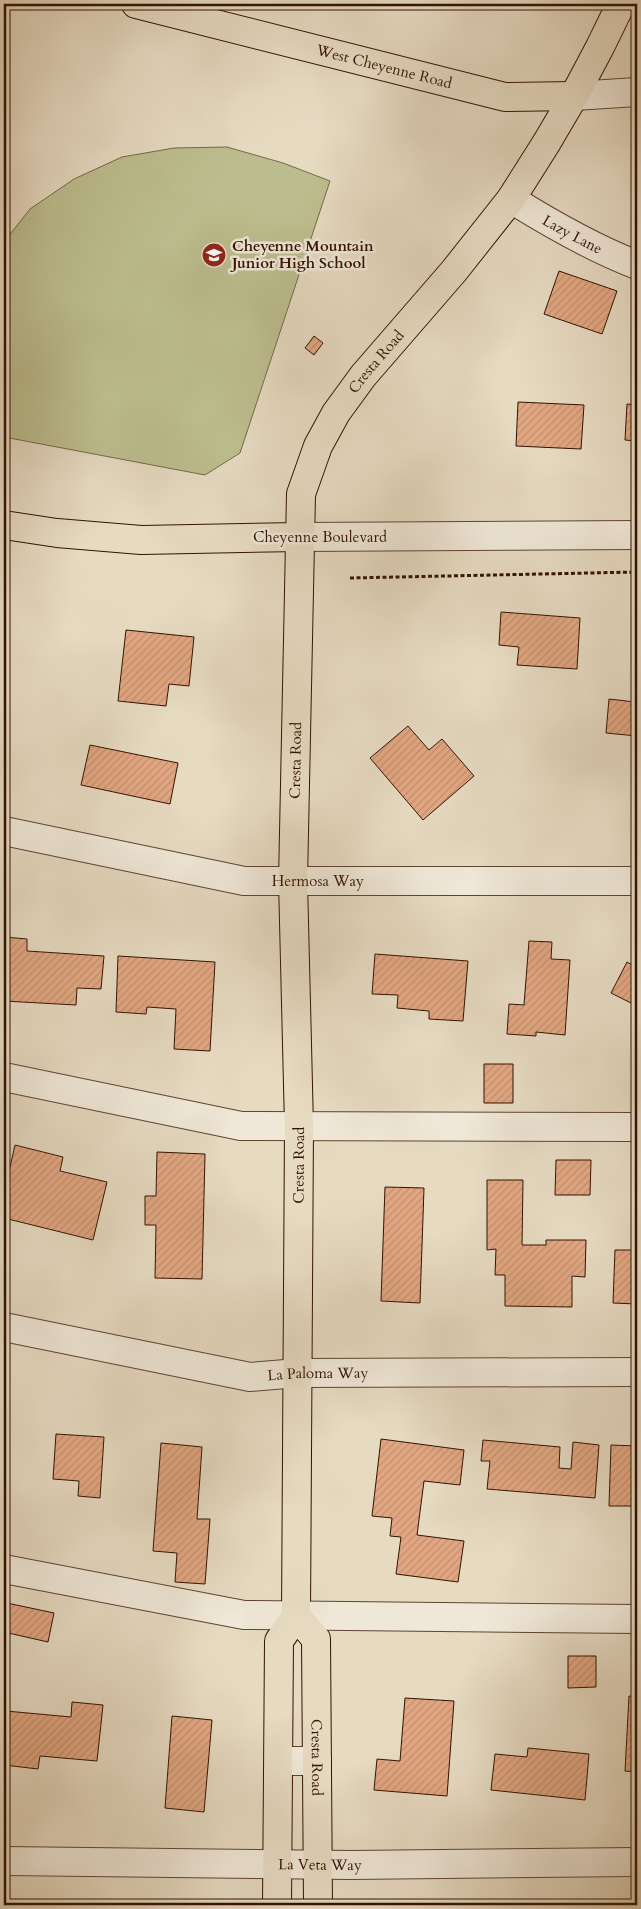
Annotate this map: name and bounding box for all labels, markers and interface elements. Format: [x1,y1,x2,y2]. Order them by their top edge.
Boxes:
street label: West Cheyenne Road [313,40,454,93]
street label: Lazy Lane [539,210,606,259]
place label: Cheyenne Mountain Junior High School [230,236,374,273]
school or university icon: Cheyenne Mountain Junior High School [201,242,227,268]
street label: Cresta Road [344,326,408,397]
street label: Cheyenne Boulevard [253,527,387,547]
street label: Cresta Road [285,722,306,799]
street label: Hermosa Way [272,871,364,891]
street label: Cresta Road [289,1127,309,1204]
street label: La Paloma Way [267,1363,368,1386]
street label: Cresta Road [307,1719,327,1796]
street label: La Veta Way [278,1854,362,1875]

